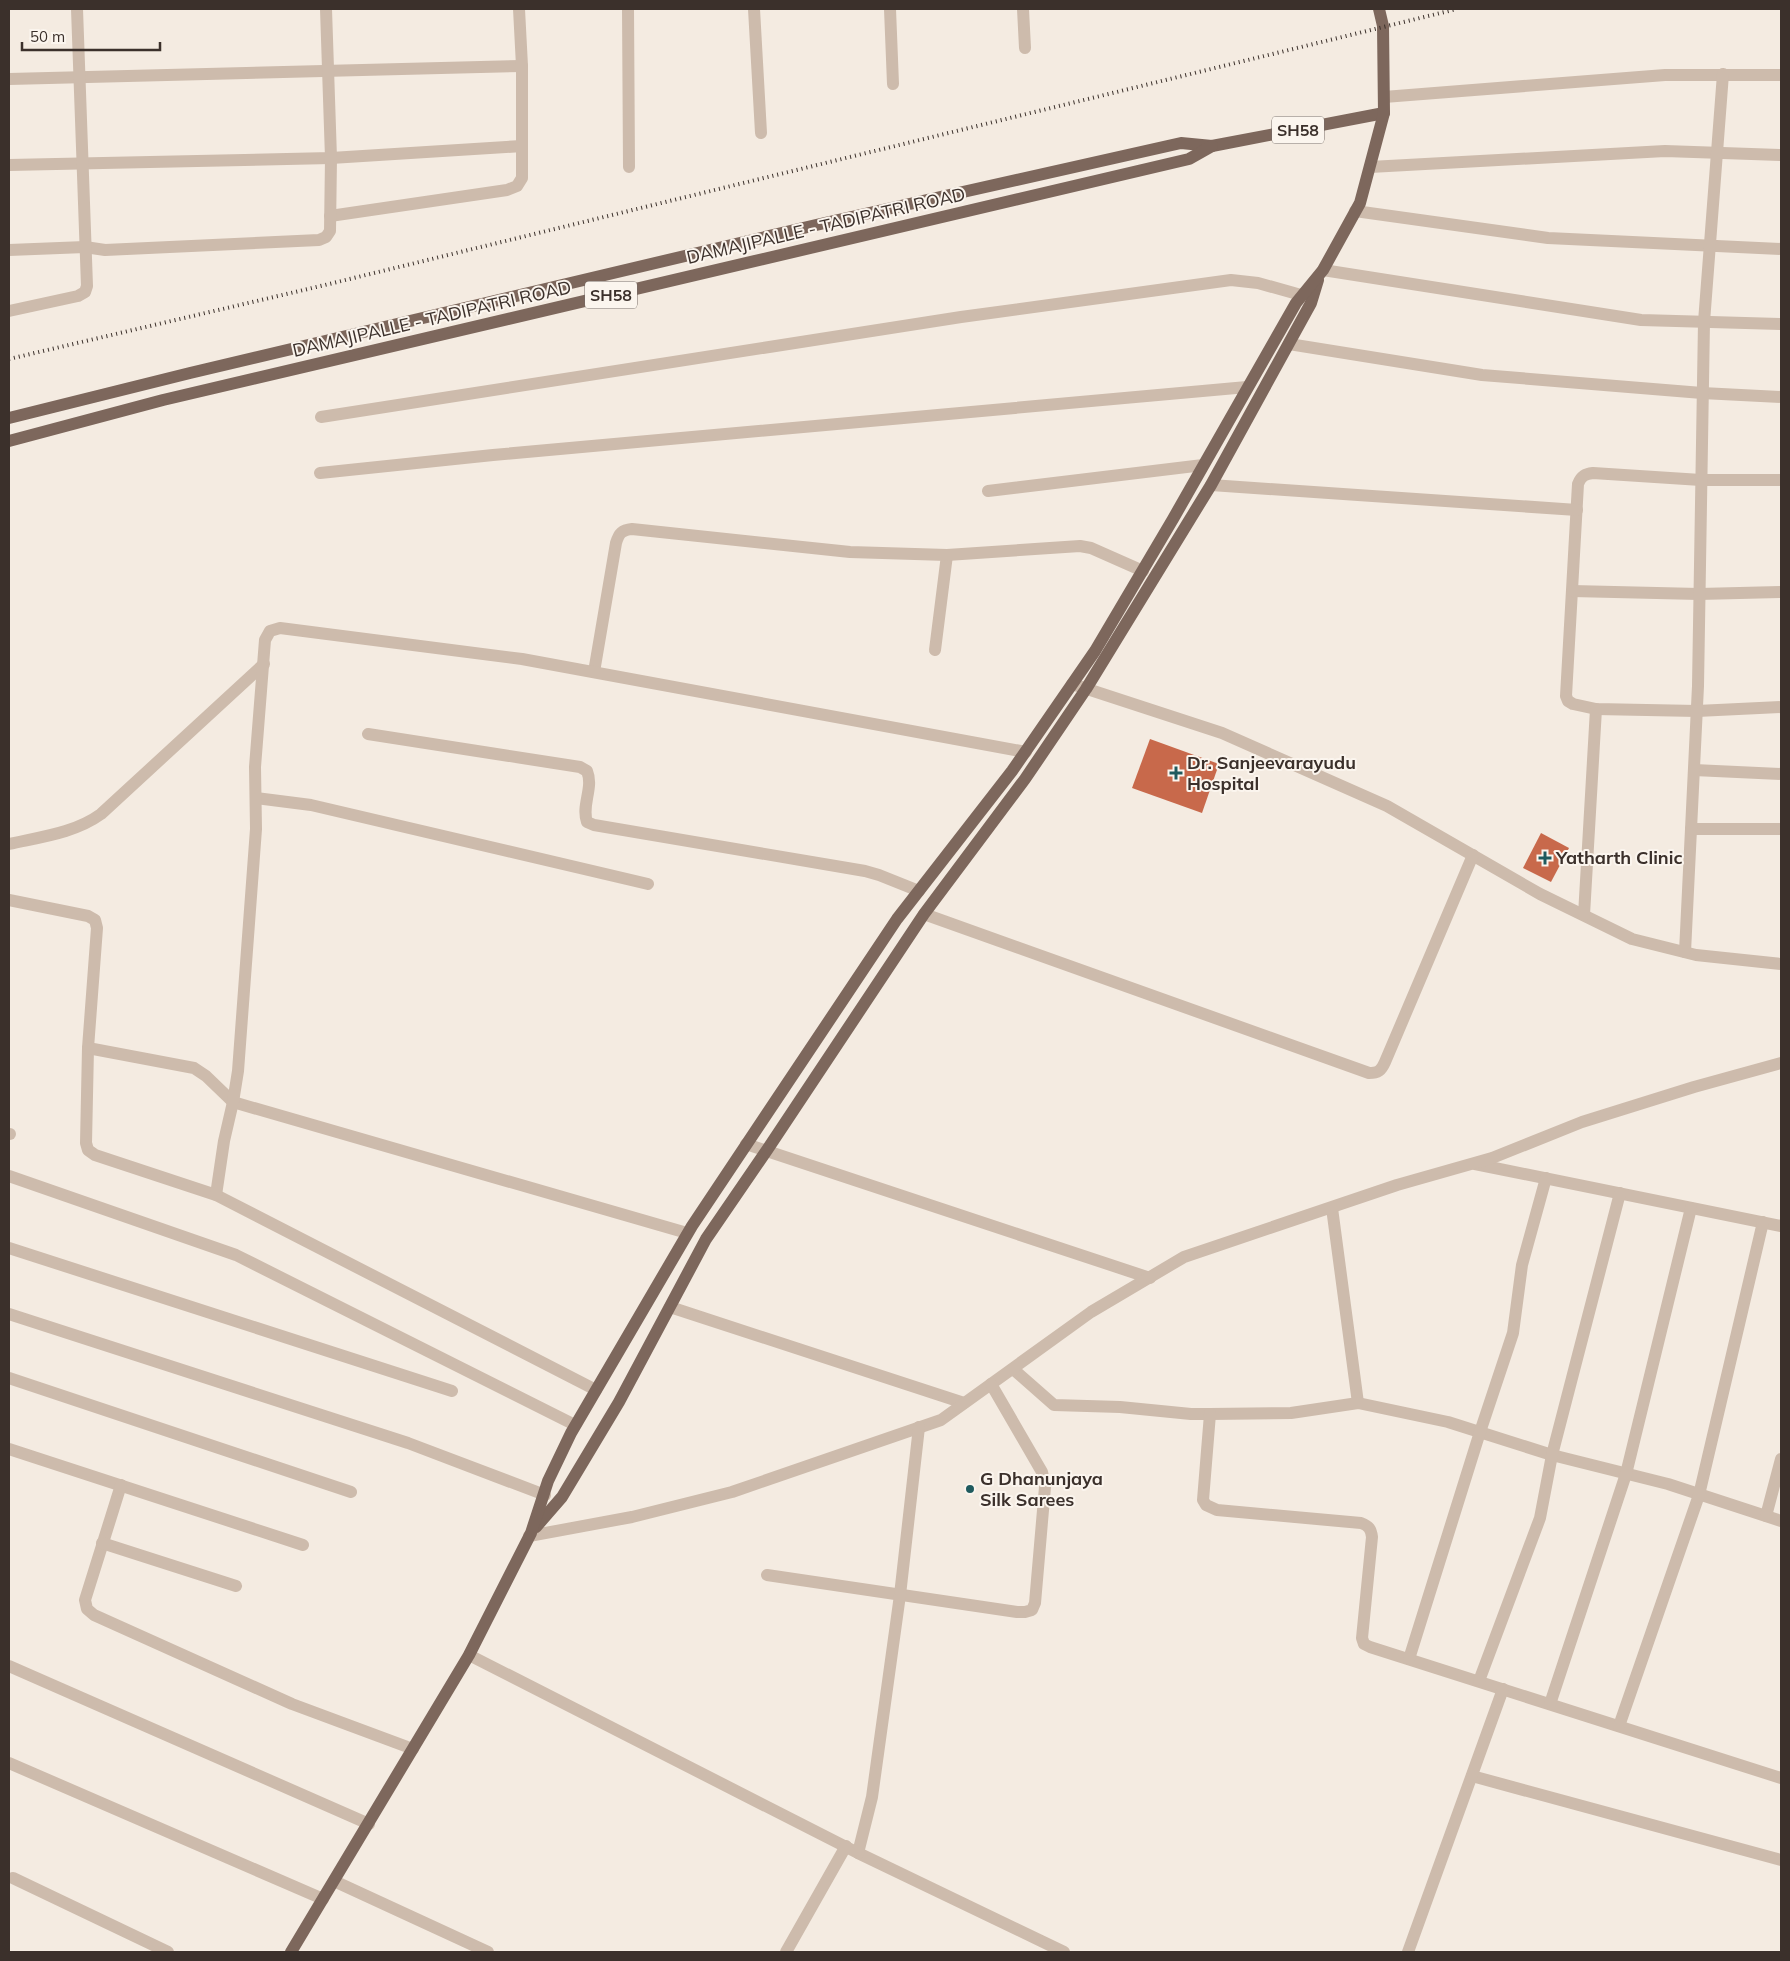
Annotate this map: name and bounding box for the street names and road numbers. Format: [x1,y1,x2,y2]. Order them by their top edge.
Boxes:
road number: SH58 [1272,116,1324,144]
street label: DAMAJIPALLE - TADIPATRI ROAD [684,182,968,269]
street label: DAMAJIPALLE - TADIPATRI ROAD [290,275,574,362]
road number: SH58 [585,282,637,308]

